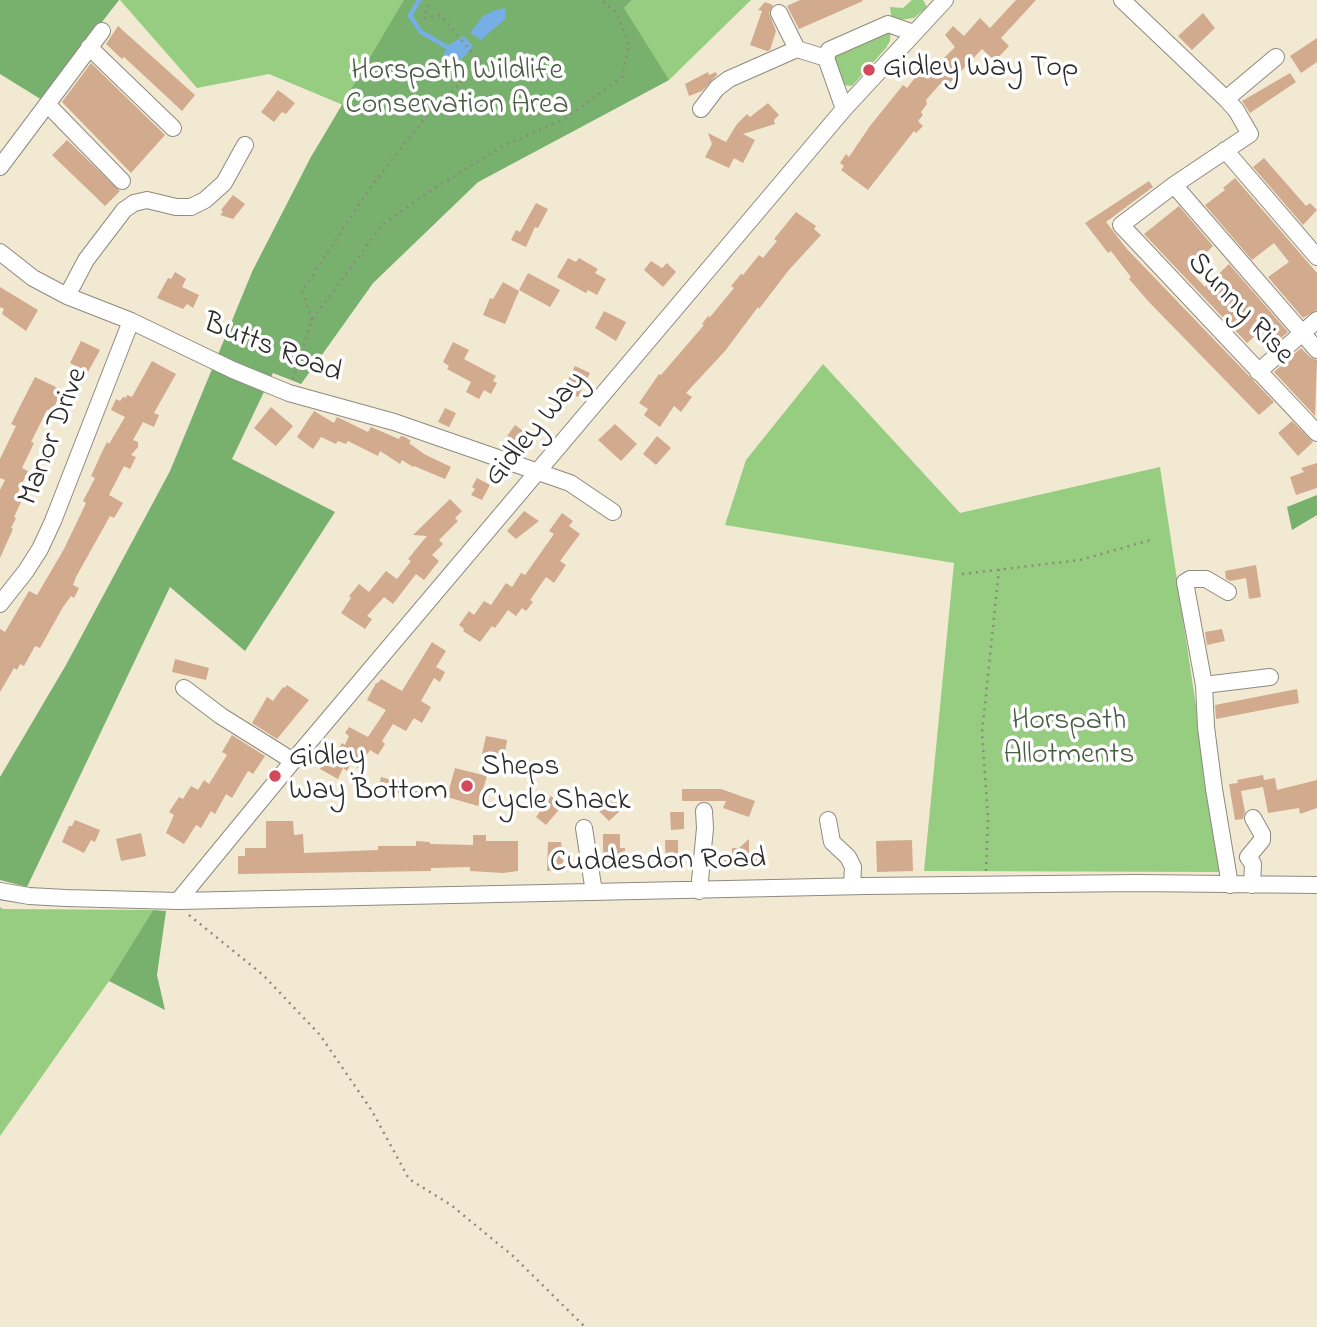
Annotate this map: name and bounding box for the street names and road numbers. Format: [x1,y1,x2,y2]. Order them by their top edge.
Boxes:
street label: Sunny Rise [1178,246,1300,374]
street label: Butts Road [198,307,346,393]
street label: Manor Drive [12,363,98,511]
street label: Gidley Way [478,365,596,495]
street label: Cuddesdon Road [550,843,766,883]

